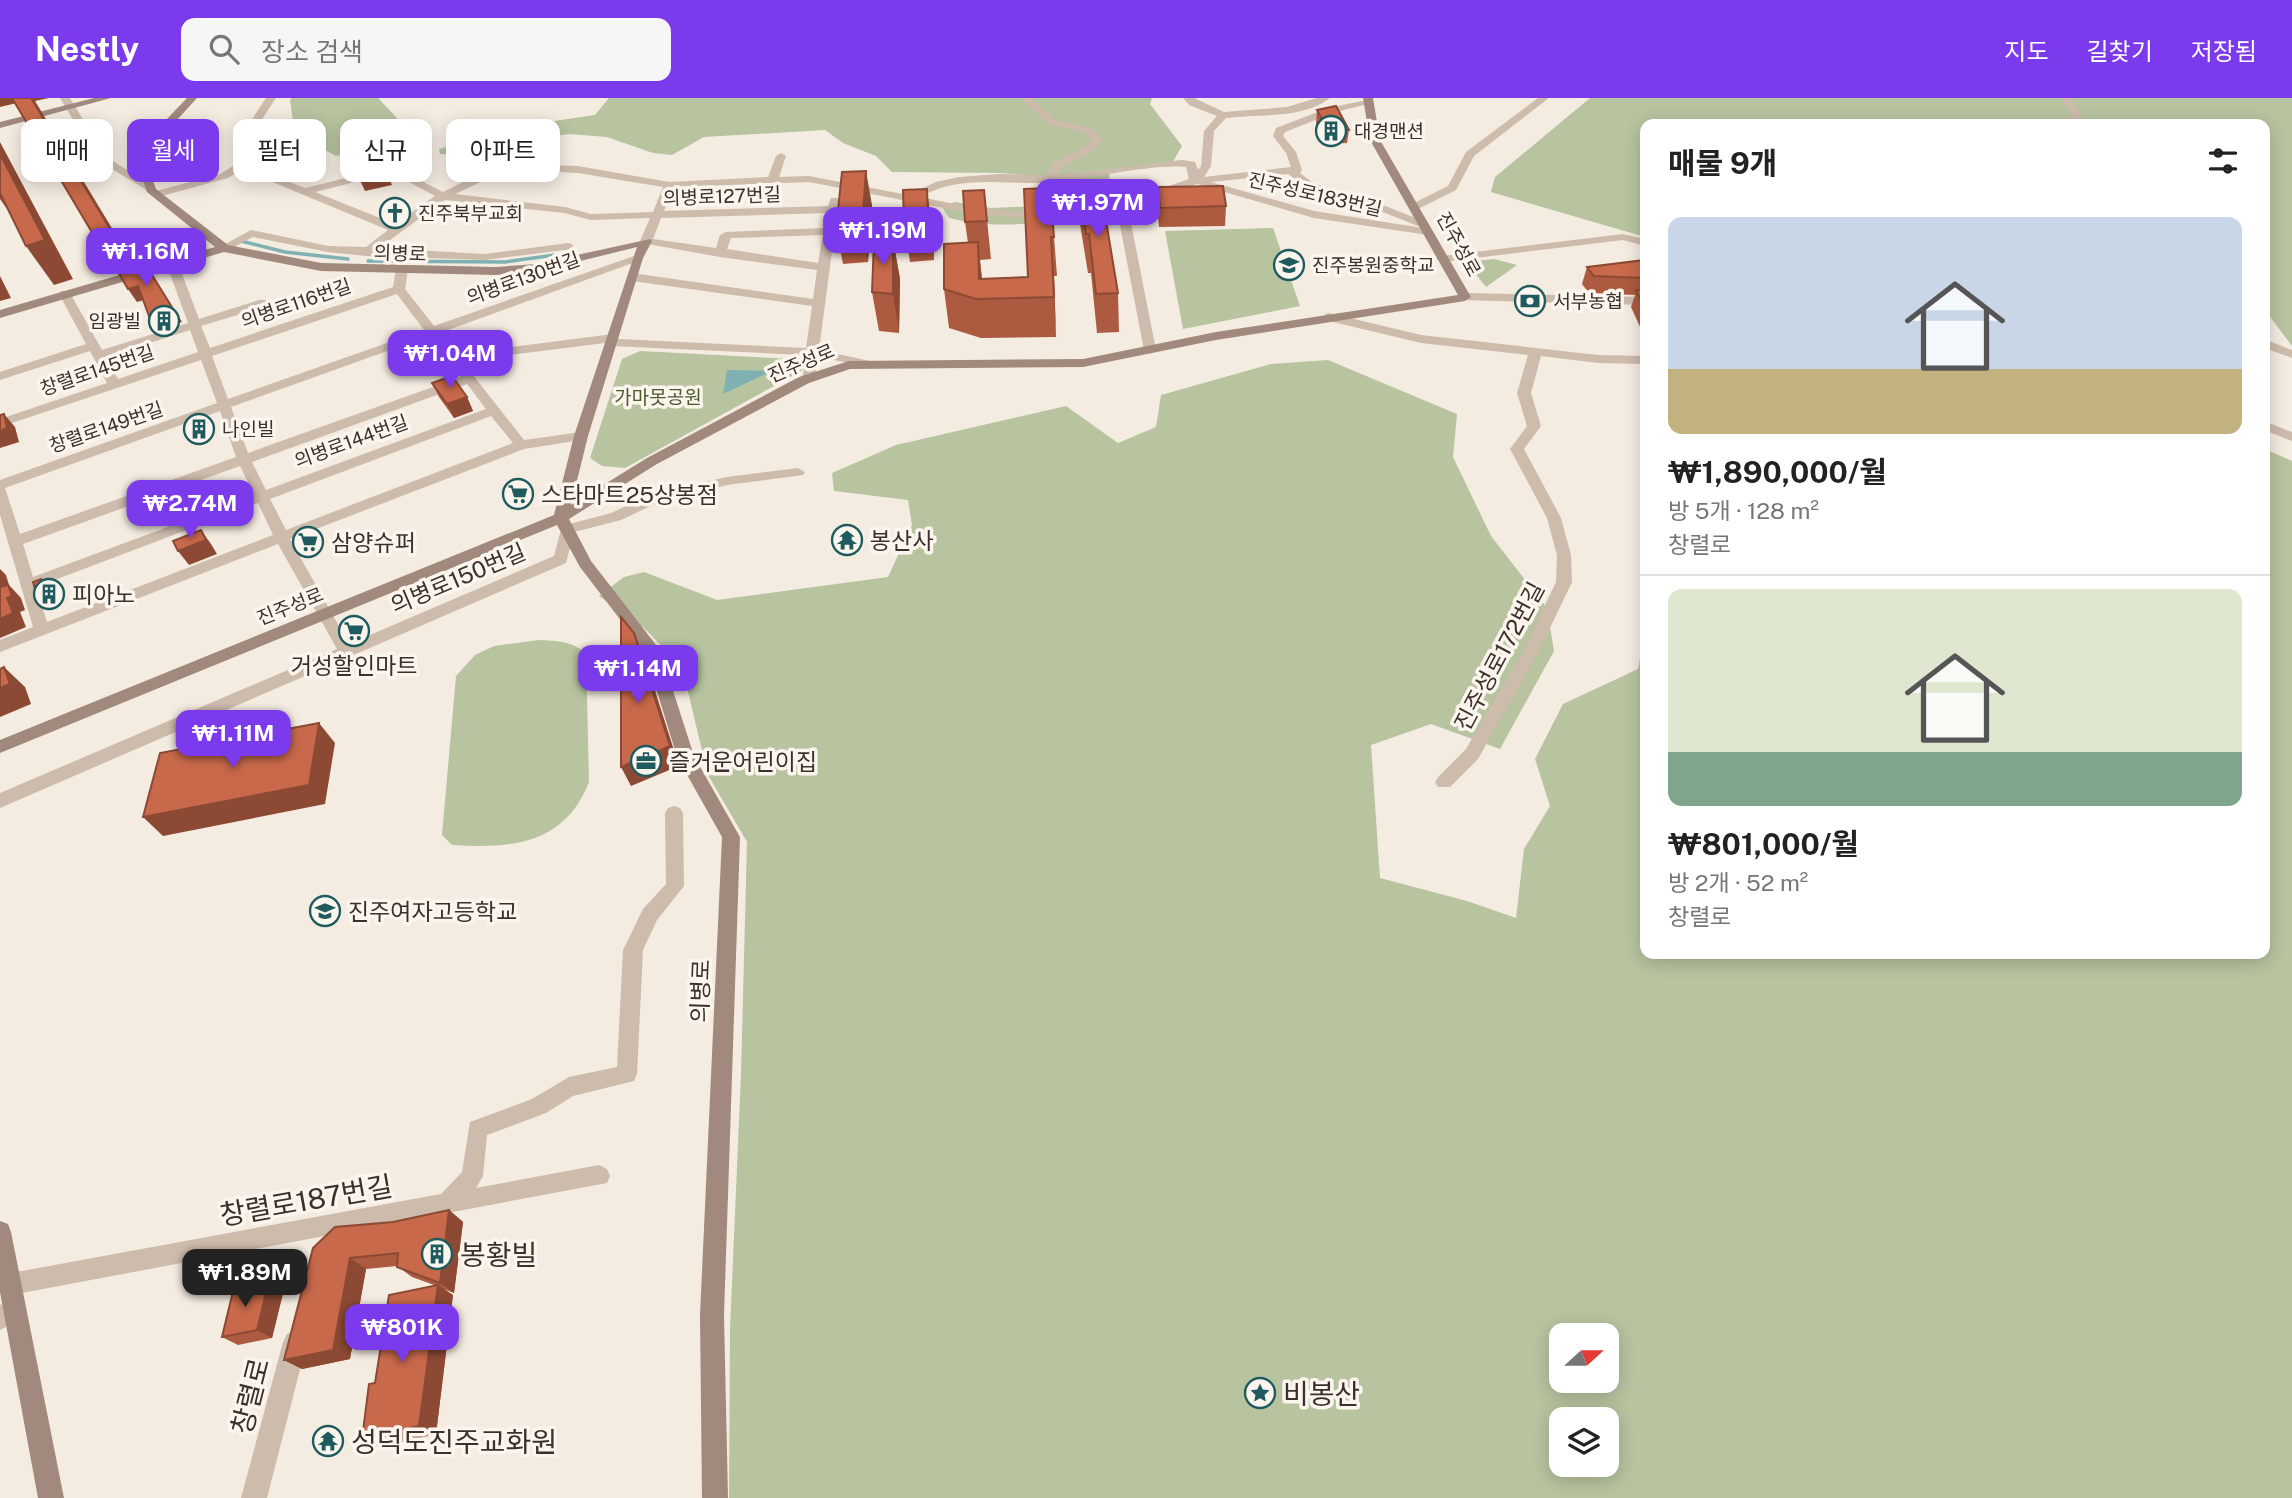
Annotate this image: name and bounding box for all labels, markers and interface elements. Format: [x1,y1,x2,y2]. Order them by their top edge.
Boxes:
search box [181,18,671,81]
text: Nestly [35,30,139,68]
icon: search [205,30,243,68]
text: 장소 검색 [261,36,363,67]
text: 지도 [2004,37,2049,65]
text: 길찾기 [2087,37,2153,65]
text: 저장됨 [2191,37,2257,65]
building icon: 대경맨션 [1314,114,1348,148]
chip: 매매 [21,119,113,182]
chip: 월세 [127,119,219,182]
chip: 필터 [233,119,326,182]
chip: 신규 [340,119,432,182]
chip: 아파트 [446,119,560,182]
place label: 대경맨션 [1354,120,1424,142]
icon: filters [2204,142,2242,180]
text: 매물 9개 [1668,145,1777,181]
street label: 진주성로183번길 [1246,168,1384,220]
pin: ₩1.97M [1041,180,1155,239]
street label: 의병로127번길 [663,183,781,209]
text: ₩1.97M [1052,188,1144,215]
church icon: 진주북부교회 [378,196,412,230]
place label: 진주북부교회 [418,202,523,224]
pin: ₩1.19M [826,208,940,267]
street label: 진주성로 [1432,208,1486,280]
text: ₩1.19M [839,216,927,243]
pin: ₩1.16M [89,228,203,288]
text: ₩1.16M [102,237,190,264]
street label: 의병로 [373,241,427,265]
street label: 의병로130번길 [464,247,582,309]
school or university icon: 진주봉원중학교 [1272,248,1306,282]
place label: 진주봉원중학교 [1312,254,1434,276]
icon: home [1892,263,2018,389]
street label: 의병로116번길 [238,274,354,332]
bank icon: 서부농협 [1513,284,1547,318]
place label: 서부농협 [1553,290,1623,312]
building icon: 임광빌 [147,304,181,338]
place label: 임광빌 [89,310,141,332]
pin: ₩1.04M [393,330,507,390]
text: ₩1.04M [404,339,496,366]
street label: 진주성로 [765,339,837,387]
street label: 창렬로145번길 [37,340,157,400]
park label: 가마못공원 [614,386,702,408]
street label: 창렬로149번길 [46,397,166,457]
street label: 의병로144번길 [291,410,411,472]
building icon: 나인빌 [182,412,216,446]
place label: 나인빌 [222,418,274,440]
text: ₩1,890,000/월 [1668,454,1887,490]
supermarket icon: 스타마트25상봉점 [501,477,535,511]
pin: ₩2.74M [133,480,247,540]
place label: 스타마트25상봉점 [541,481,718,508]
text: ₩2.74M [143,489,237,516]
text: 방 5개 · 128 m² [1668,497,1819,524]
temple icon: 봉산사 [830,523,864,557]
supermarket icon: 삼양슈퍼 [291,525,325,559]
place label: 봉산사 [870,527,933,554]
place label: 삼양슈퍼 [331,529,416,556]
text: 창렬로 [1668,531,1731,558]
street label: 의병로150번길 [386,537,530,619]
building icon: 피아노 [32,577,66,611]
street label: 진주성로172번길 [1449,577,1549,735]
place label: 피아노 [72,581,135,608]
street label: 진주성로 [253,583,327,629]
supermarket icon: 거성할인마트 [337,614,371,648]
icon: home [1892,635,2018,761]
pin: ₩1.14M [581,646,695,705]
place label: 거성할인마트 [291,652,417,679]
text: ₩1.14M [594,654,682,681]
pin: ₩1.11M [176,710,290,770]
text: ₩1.11M [192,719,274,746]
office icon: 즐거운어린이집 [629,744,663,778]
place label: 즐거운어린이집 [669,748,817,775]
text: ₩801,000/월 [1668,826,1859,862]
text: 방 2개 · 52 m² [1668,869,1808,896]
school or university icon: 진주여자고등학교 [308,894,342,928]
place label: 진주여자고등학교 [348,898,517,925]
text: 창렬로 [1668,903,1731,930]
street label: 의병로 [685,959,715,1023]
street label: 창렬로187번길 [217,1169,395,1231]
building icon: 봉황빌 [420,1237,454,1271]
place label: 봉황빌 [460,1238,537,1271]
pin: ₩1.89M [188,1250,302,1309]
text: ₩1.89M [198,1258,292,1285]
pin: ₩801K [353,1304,451,1364]
text: ₩801K [361,1313,443,1340]
north arrow [1549,1323,1619,1393]
map controls [1549,1323,1619,1477]
street label: 창렬로 [225,1355,275,1437]
place icon: 비봉산 [1243,1376,1277,1410]
place label: 비봉산 [1283,1377,1360,1410]
button: layers [1549,1407,1619,1477]
temple icon: 성덕도진주교화원 [311,1424,345,1458]
place label: 성덕도진주교화원 [351,1425,557,1458]

